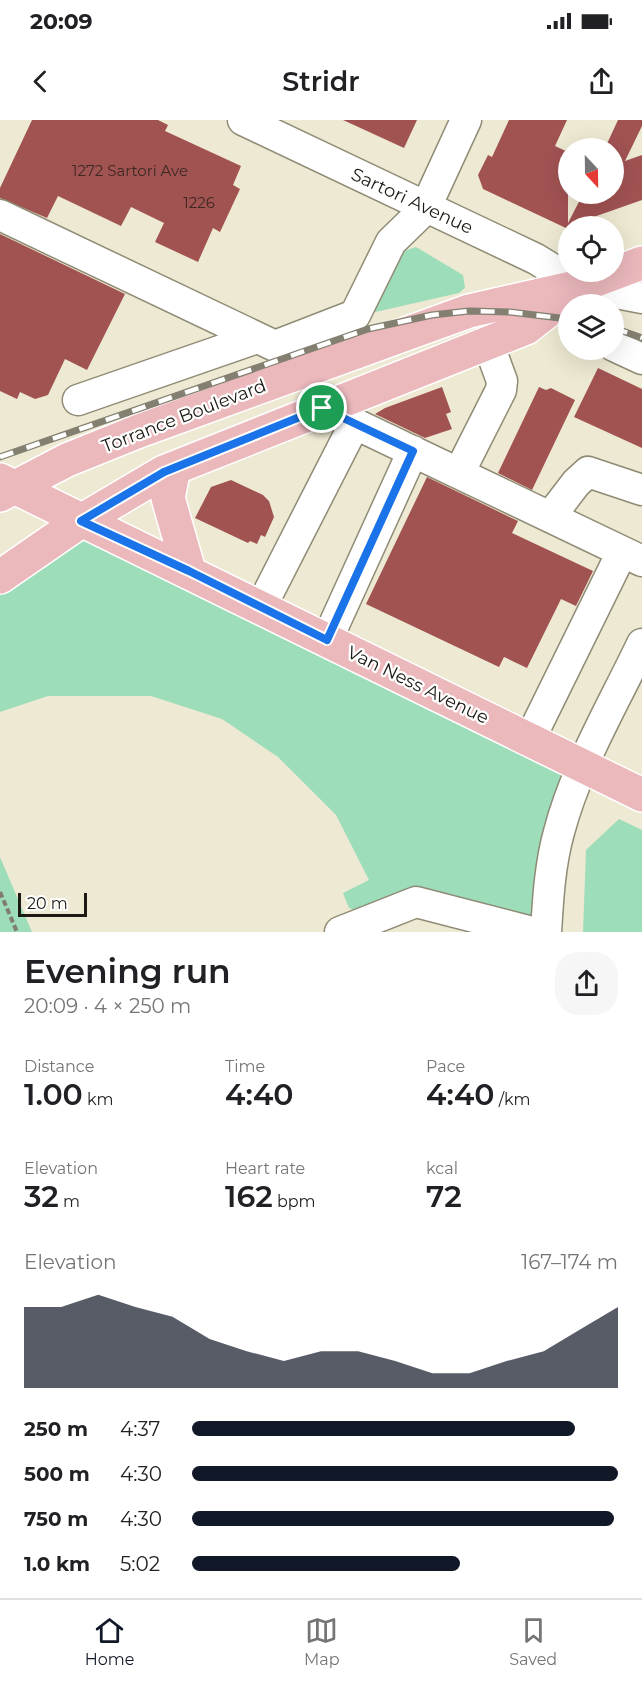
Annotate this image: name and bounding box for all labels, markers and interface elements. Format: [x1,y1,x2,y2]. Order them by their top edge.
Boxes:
text: 20:09 [30,8,93,35]
icon: back [24,65,57,98]
text: Stridr [282,65,360,98]
icon: share [585,65,618,98]
north arrow [558,138,624,204]
map controls [558,138,624,360]
house number: 1272 Sartori Ave [72,161,188,180]
street label: Sartori Avenue [348,163,477,239]
house number: 1226 [183,193,215,212]
button: locate [558,216,624,282]
button: layers [558,294,624,360]
street label: Torrance Boulevard [99,375,269,457]
pin [296,382,347,433]
icon: arrive [305,391,338,424]
street label: Van Ness Avenue [344,641,493,729]
scale bar [18,890,87,917]
text: 20 m [27,894,68,913]
text: Evening run [24,951,231,991]
button: share [555,952,618,1015]
text: 20:09 · 4 × 250 m [24,994,191,1018]
text: Distance [24,1057,94,1076]
text: Time [225,1057,265,1076]
text: Pace [426,1057,465,1076]
text: 1.00 [24,1076,83,1113]
text: 4:40 [225,1076,293,1113]
text: 4:40 [426,1076,494,1113]
text: km [83,1090,113,1109]
text: /km [494,1090,531,1109]
text: Elevation [24,1159,98,1178]
text: Heart rate [225,1159,305,1178]
text: kcal [426,1159,458,1178]
text: 32 [24,1178,59,1215]
text: 162 [225,1178,273,1215]
text: 72 [426,1178,462,1215]
text: m [59,1192,80,1211]
text: bpm [273,1192,316,1211]
text: Elevation [24,1250,116,1274]
text: 167–174 m [521,1250,618,1274]
text: 250 m [24,1417,88,1441]
text: 4:37 [120,1417,160,1441]
text: 500 m [24,1462,90,1486]
text: 4:30 [120,1462,162,1486]
text: 750 m [24,1507,88,1531]
text: 4:30 [120,1507,162,1531]
text: 1.0 km [24,1552,90,1576]
text: 5:02 [120,1552,160,1576]
tab: Home [85,1614,134,1669]
tab: Map [304,1614,340,1669]
tab: Saved [509,1614,557,1669]

